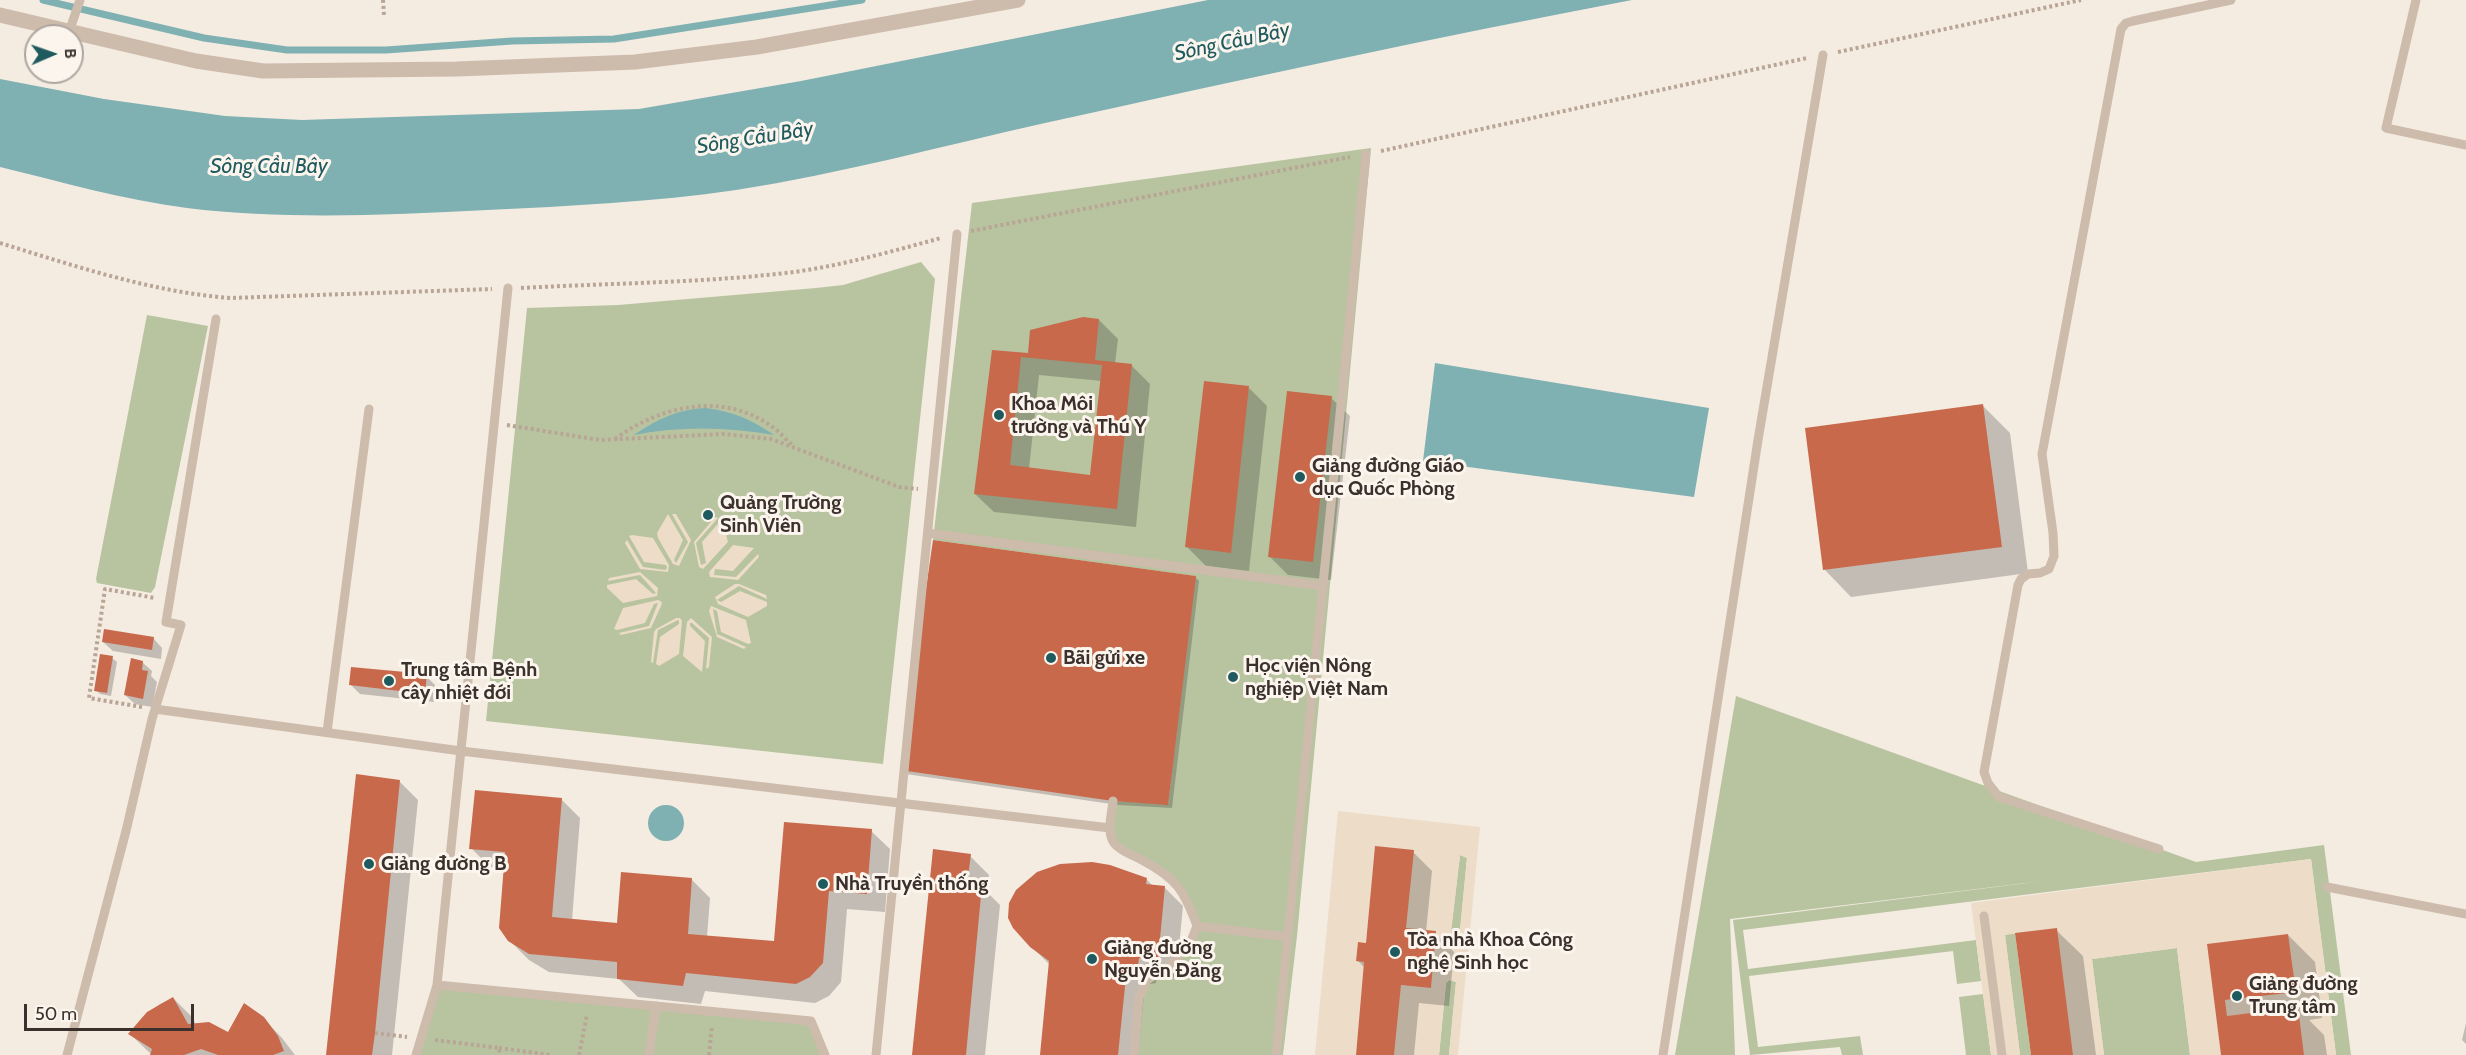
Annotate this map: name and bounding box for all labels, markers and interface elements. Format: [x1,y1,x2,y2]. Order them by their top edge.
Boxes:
water label: Sông Cầu Bây [1172,17,1292,67]
north arrow [24,24,84,84]
text: B [61,48,80,59]
water label: Sông Cầu Bây [695,116,815,160]
water label: Sông Cầu Bây [210,154,328,180]
place label: Khoa Môi trường và Thú Y [1011,392,1146,439]
marker: Khoa Môi trường và Thú Y [992,408,1006,422]
place label: Giảng đường Giáo dục Quốc Phòng [1312,454,1464,501]
marker: Giảng đường Giáo dục Quốc Phòng [1293,470,1307,484]
place label: Quảng Trường Sinh Viên [720,491,841,538]
marker: Quảng Trường Sinh Viên [701,508,715,522]
place label: Bãi gửi xe [1063,646,1145,670]
marker: Bãi gửi xe [1044,651,1058,665]
place label: Học viện Nông nghiệp Việt Nam [1245,654,1388,701]
place label: Trung tâm Bệnh cây nhiệt đới [401,658,537,705]
marker: Học viện Nông nghiệp Việt Nam [1226,670,1240,684]
marker: Trung tâm Bệnh cây nhiệt đới [382,674,396,688]
place label: Giảng đường B [381,852,506,876]
marker: Giảng đường B [362,857,376,871]
place label: Nhà Truyền thống [835,872,988,896]
marker: Nhà Truyền thống [816,877,830,891]
place label: Tòa nhà Khoa Công nghệ Sinh học [1407,928,1573,975]
place label: Giảng đường Nguyễn Đăng [1104,936,1221,983]
marker: Tòa nhà Khoa Công nghệ Sinh học [1388,945,1402,959]
marker: Giảng đường Nguyễn Đăng [1085,952,1099,966]
place label: Giảng đường Trung tâm [2249,972,2357,1019]
marker: Giảng đường Trung tâm [2230,989,2244,1003]
scale bar [27,992,196,1030]
text: 50 m [35,1003,77,1025]

